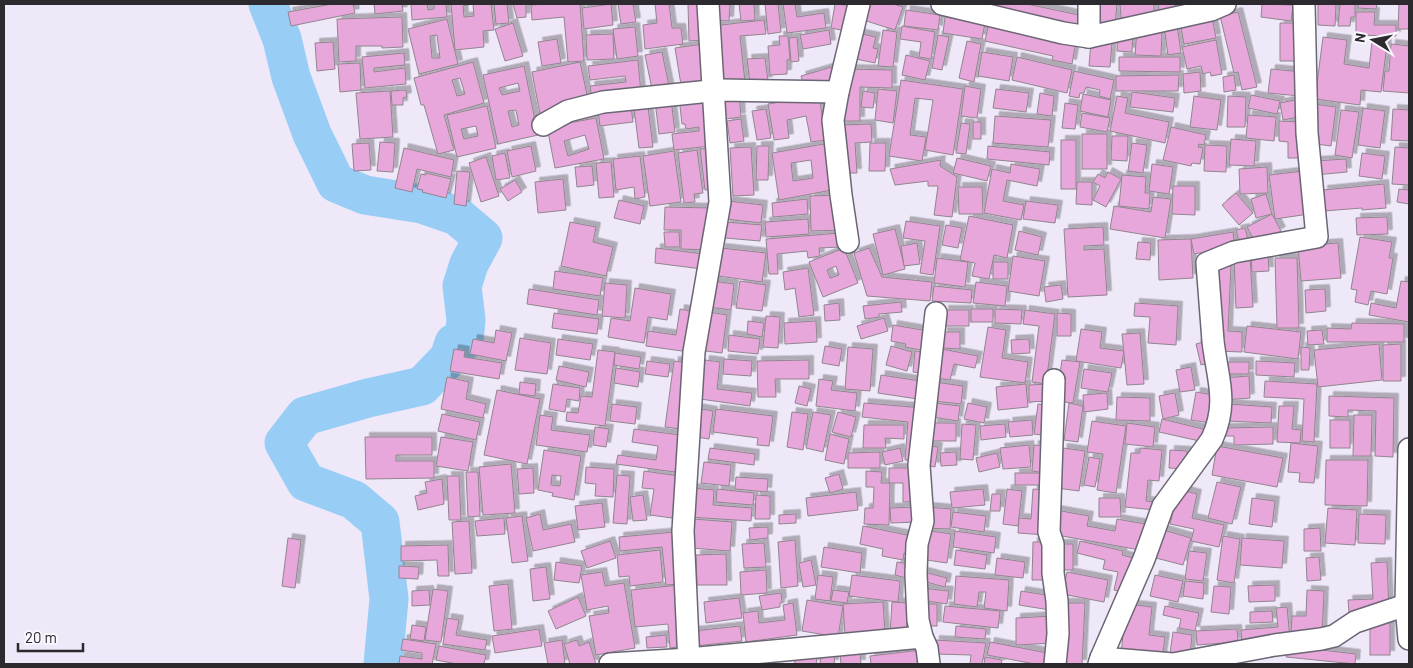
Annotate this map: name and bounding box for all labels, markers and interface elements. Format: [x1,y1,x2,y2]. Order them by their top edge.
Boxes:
north arrow [1348,15,1398,65]
text: N [1351,32,1369,44]
scale bar [18,620,82,652]
text: 20 m [25,628,57,646]

